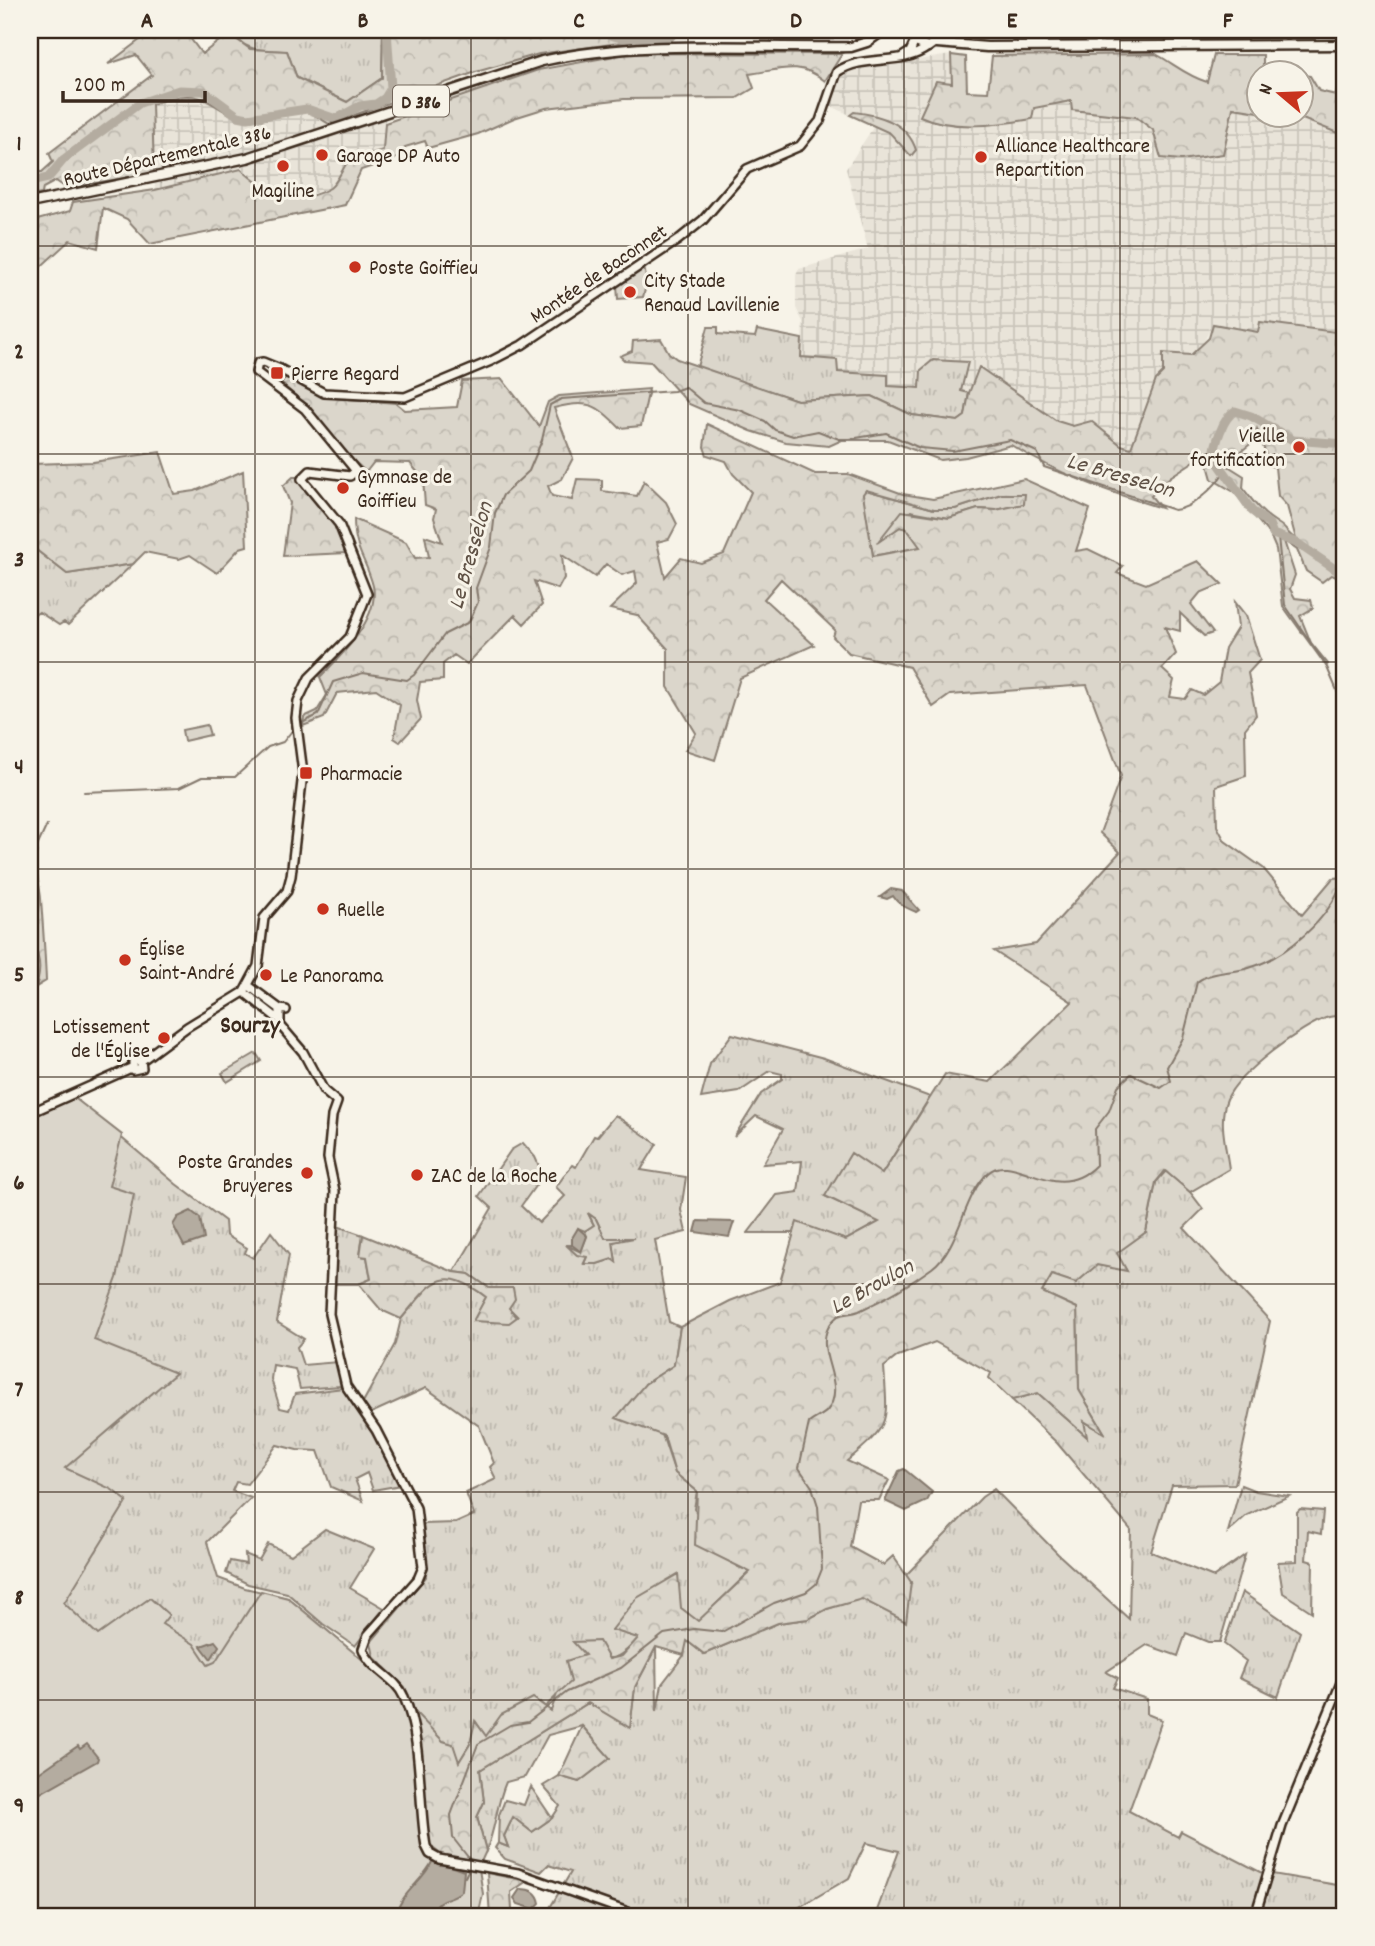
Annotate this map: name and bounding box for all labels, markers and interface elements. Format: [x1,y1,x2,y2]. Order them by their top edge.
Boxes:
text: A [141,6,153,39]
text: B [358,6,369,39]
text: C [573,6,585,39]
text: D [790,6,802,39]
text: E [1007,6,1018,39]
text: F [1223,6,1234,39]
scale bar [63,60,205,104]
north arrow [1246,60,1316,130]
text: 200 m [74,72,125,102]
text: N [1253,81,1282,98]
road number: D 386 [393,86,449,116]
street label: Route Départementale 386 [61,119,275,196]
text: 1 [16,129,22,162]
place label: Alliance Healthcare Repartition [995,133,1150,187]
place label: Garage DP Auto [336,143,460,173]
marker: Garage DP Auto [314,147,330,163]
marker: Alliance Healthcare Repartition [973,149,989,165]
marker: Magiline [275,158,291,174]
place label: Magiline [252,178,314,208]
street label: Montée de Baconnet [525,218,675,333]
place label: Poste Goiffieu [369,255,478,285]
marker: Poste Goiffieu [347,259,363,275]
place label: City Stade Renaud Lavillenie [644,268,780,322]
marker: City Stade Renaud Lavillenie [622,284,638,300]
text: 2 [14,337,24,370]
place label: Pierre Regard [291,361,399,391]
marker: Pierre Regard [269,365,285,381]
place label: Vieille fortification [1190,423,1285,477]
marker: Vieille fortification [1291,439,1307,455]
water label: Le Bresselon [1063,446,1179,509]
place label: Gymnase de Goiffieu [357,464,452,518]
marker: Gymnase de Goiffieu [335,480,351,496]
water label: Le Bresselon [441,497,504,613]
text: 3 [14,545,24,578]
text: 4 [14,752,24,785]
place label: Pharmacie [320,761,403,791]
marker: Pharmacie [298,765,314,781]
place label: Ruelle [337,897,385,927]
marker: Ruelle [315,901,331,917]
place label: Église Saint-André [139,936,234,990]
marker: Église Saint-André [117,952,133,968]
text: 5 [14,960,24,993]
place label: Le Panorama [280,963,384,993]
marker: Le Panorama [258,967,274,983]
district label: Sourzy [220,1010,281,1044]
place label: Lotissement de l'Église [52,1014,150,1068]
marker: Lotissement de l'Église [156,1030,172,1046]
place label: Poste Grandes Bruyeres [178,1149,293,1203]
place label: ZAC de la Roche [431,1163,557,1193]
marker: Poste Grandes Bruyeres [299,1165,315,1181]
marker: ZAC de la Roche [409,1167,425,1183]
text: 6 [13,1168,25,1201]
water label: Le Broulon [825,1251,922,1324]
text: 7 [15,1375,24,1408]
text: 8 [14,1583,24,1616]
text: 9 [14,1791,24,1824]

